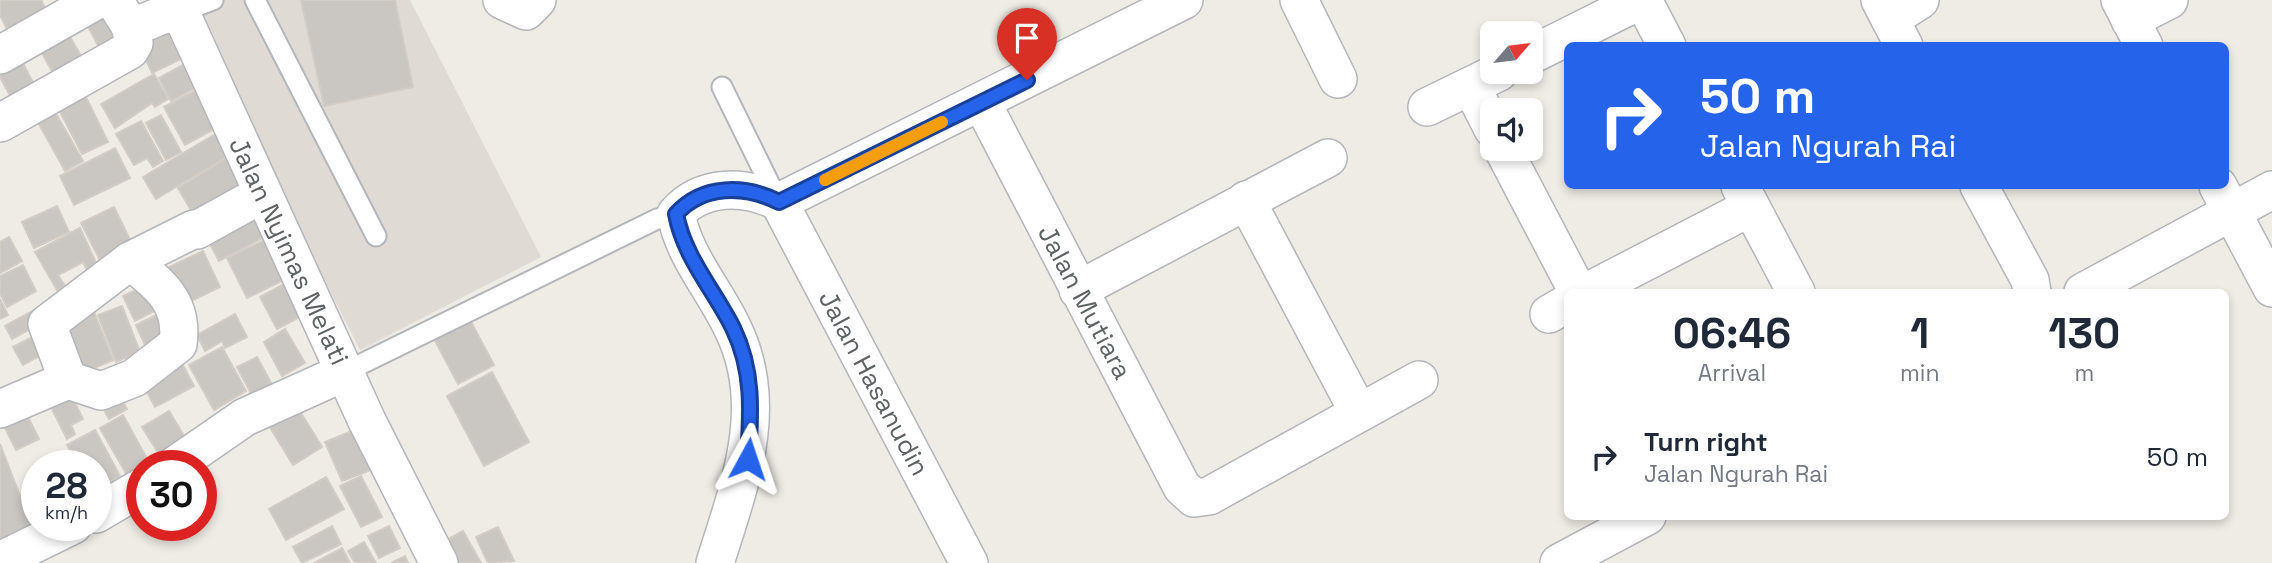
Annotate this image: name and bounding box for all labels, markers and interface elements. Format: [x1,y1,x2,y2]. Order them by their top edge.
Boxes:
pin [997,8,1057,80]
icon: arrive [1008,19,1046,57]
north arrow [1480,21,1544,84]
map controls [1480,21,1543,161]
text: 50 m [1700,65,1815,127]
icon: right [1585,70,1676,161]
button: sound [1480,98,1543,161]
text: Jalan Ngurah Rai [1700,126,1956,166]
street label: Jalan Nyimas Melati [221,132,357,370]
street label: Jalan Mutiara [1030,219,1140,385]
street label: Jalan Hasanudin [811,285,937,481]
text: 06:46 [1673,307,1791,360]
text: 1 [1910,307,1929,360]
text: 130 [2048,307,2120,360]
text: Arrival [1698,358,1766,388]
text: min [1900,358,1940,388]
text: m [2074,358,2094,388]
position arrow [711,422,785,496]
text: Turn right [1644,425,1768,459]
icon: right [1585,438,1623,476]
text: 50 m [2147,440,2208,474]
speed limit sign: 30 [126,450,217,541]
text: Jalan Ngurah Rai [1644,459,1828,489]
text: 28 [46,464,87,508]
text: km/h [45,501,88,524]

